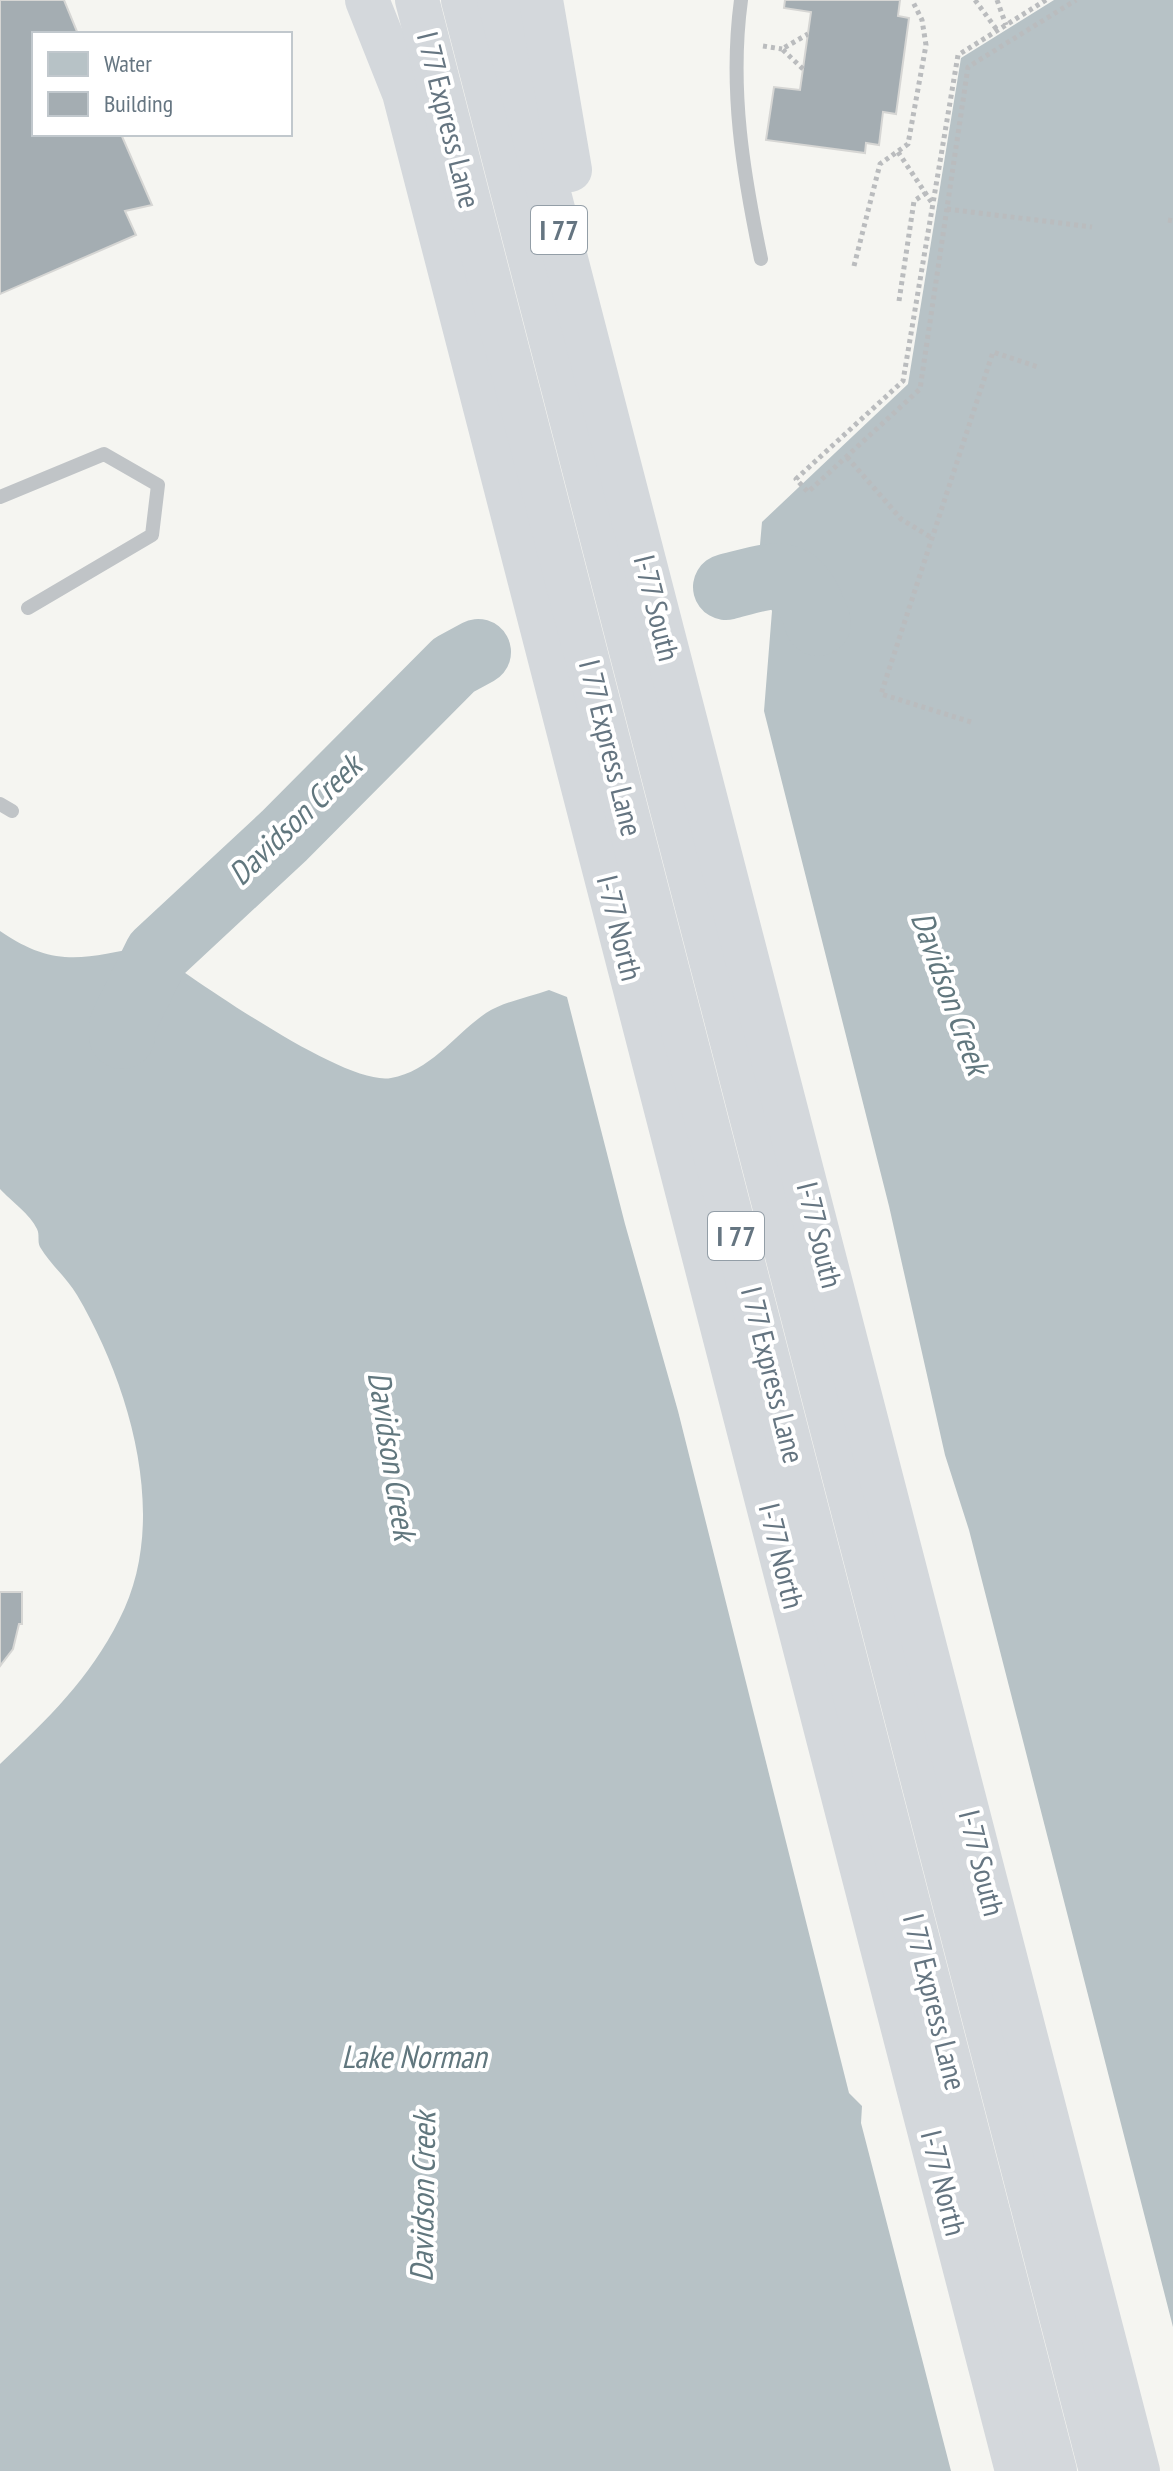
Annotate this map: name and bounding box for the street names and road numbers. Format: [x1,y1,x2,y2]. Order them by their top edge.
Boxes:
street label: I 77 Express Lane [409,27,490,212]
road number: I 77 [531,206,587,254]
street label: I-77 South [625,550,689,665]
street label: I 77 Express Lane [571,655,652,840]
street label: I-77 North [589,871,652,984]
street label: I-77 South [788,1177,852,1292]
road number: I 77 [708,1212,764,1260]
street label: I 77 Express Lane [733,1282,814,1467]
street label: I-77 North [751,1499,814,1612]
street label: I-77 South [950,1805,1014,1920]
street label: I 77 Express Lane [895,1909,976,2094]
street label: I-77 North [913,2126,976,2239]

